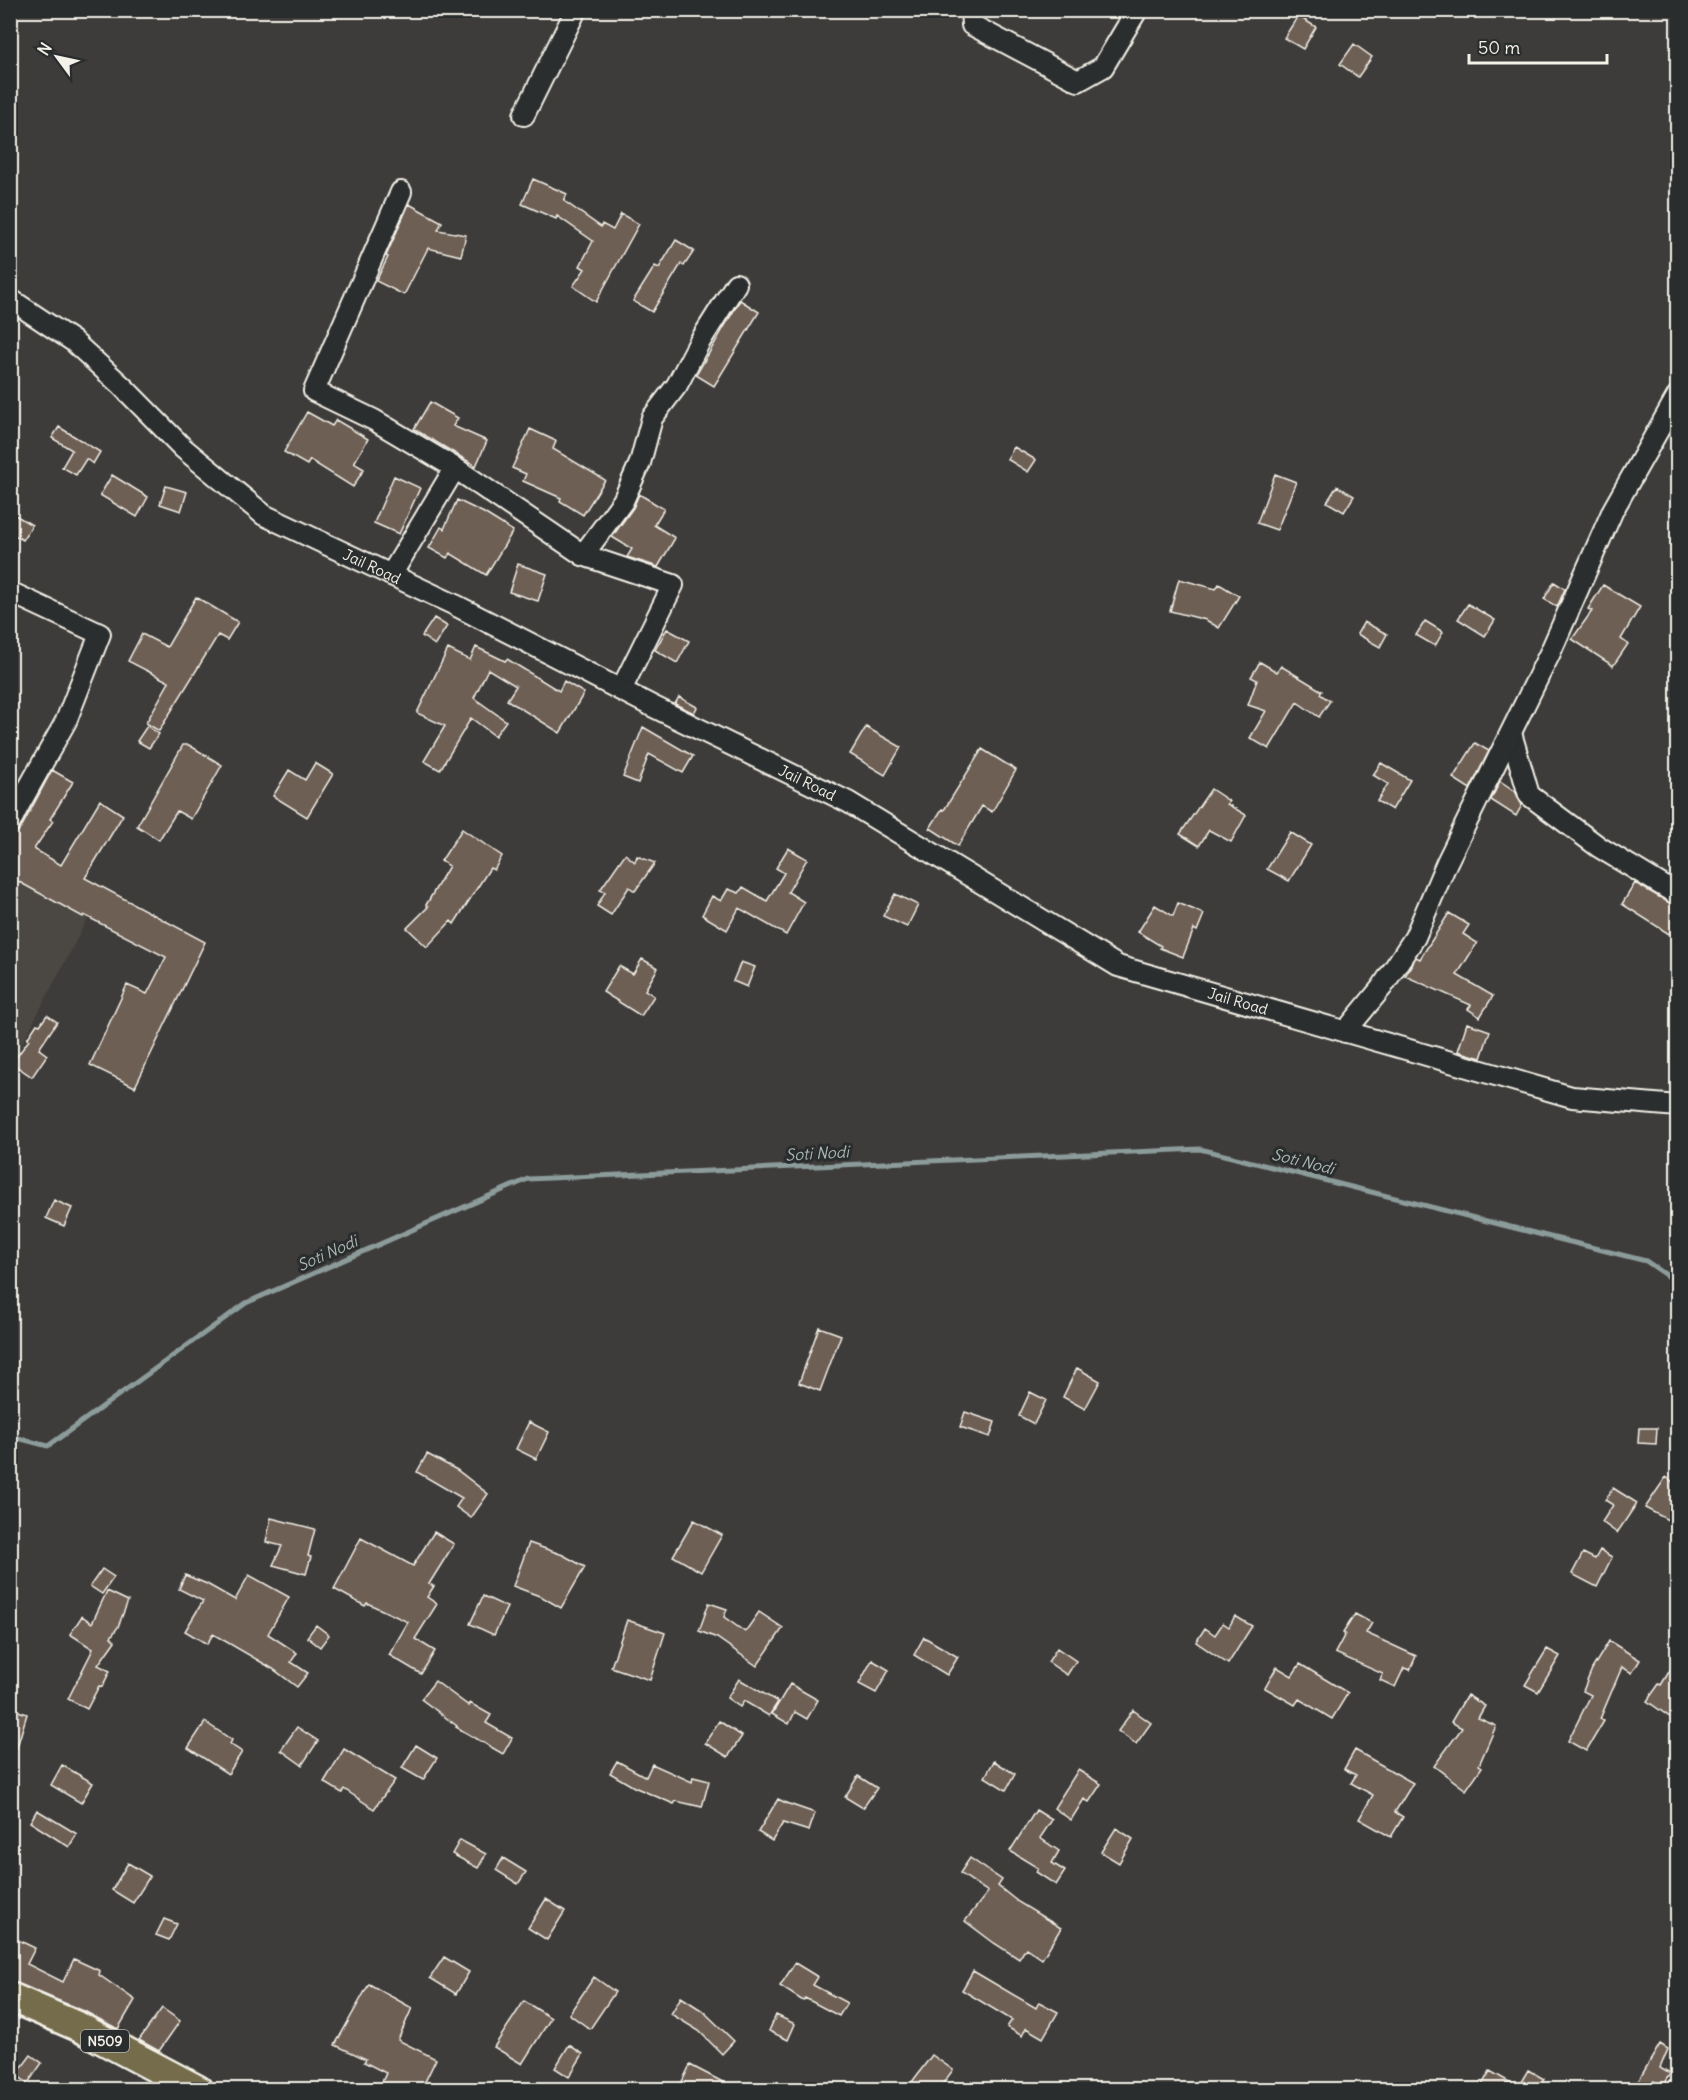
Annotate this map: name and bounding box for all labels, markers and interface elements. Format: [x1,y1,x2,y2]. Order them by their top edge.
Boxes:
north arrow [27,27,87,87]
scale bar [1469,27,1607,65]
text: 50 m [1478,36,1520,59]
text: N [33,39,56,59]
street label: Jail Road [340,544,404,588]
street label: Jail Road [776,760,840,804]
street label: Jail Road [1206,983,1271,1018]
water label: Soti Nodi [785,1141,852,1165]
water label: Soti Nodi [1270,1144,1339,1179]
water label: Soti Nodi [294,1230,362,1275]
road number: N509 [81,2030,129,2052]

